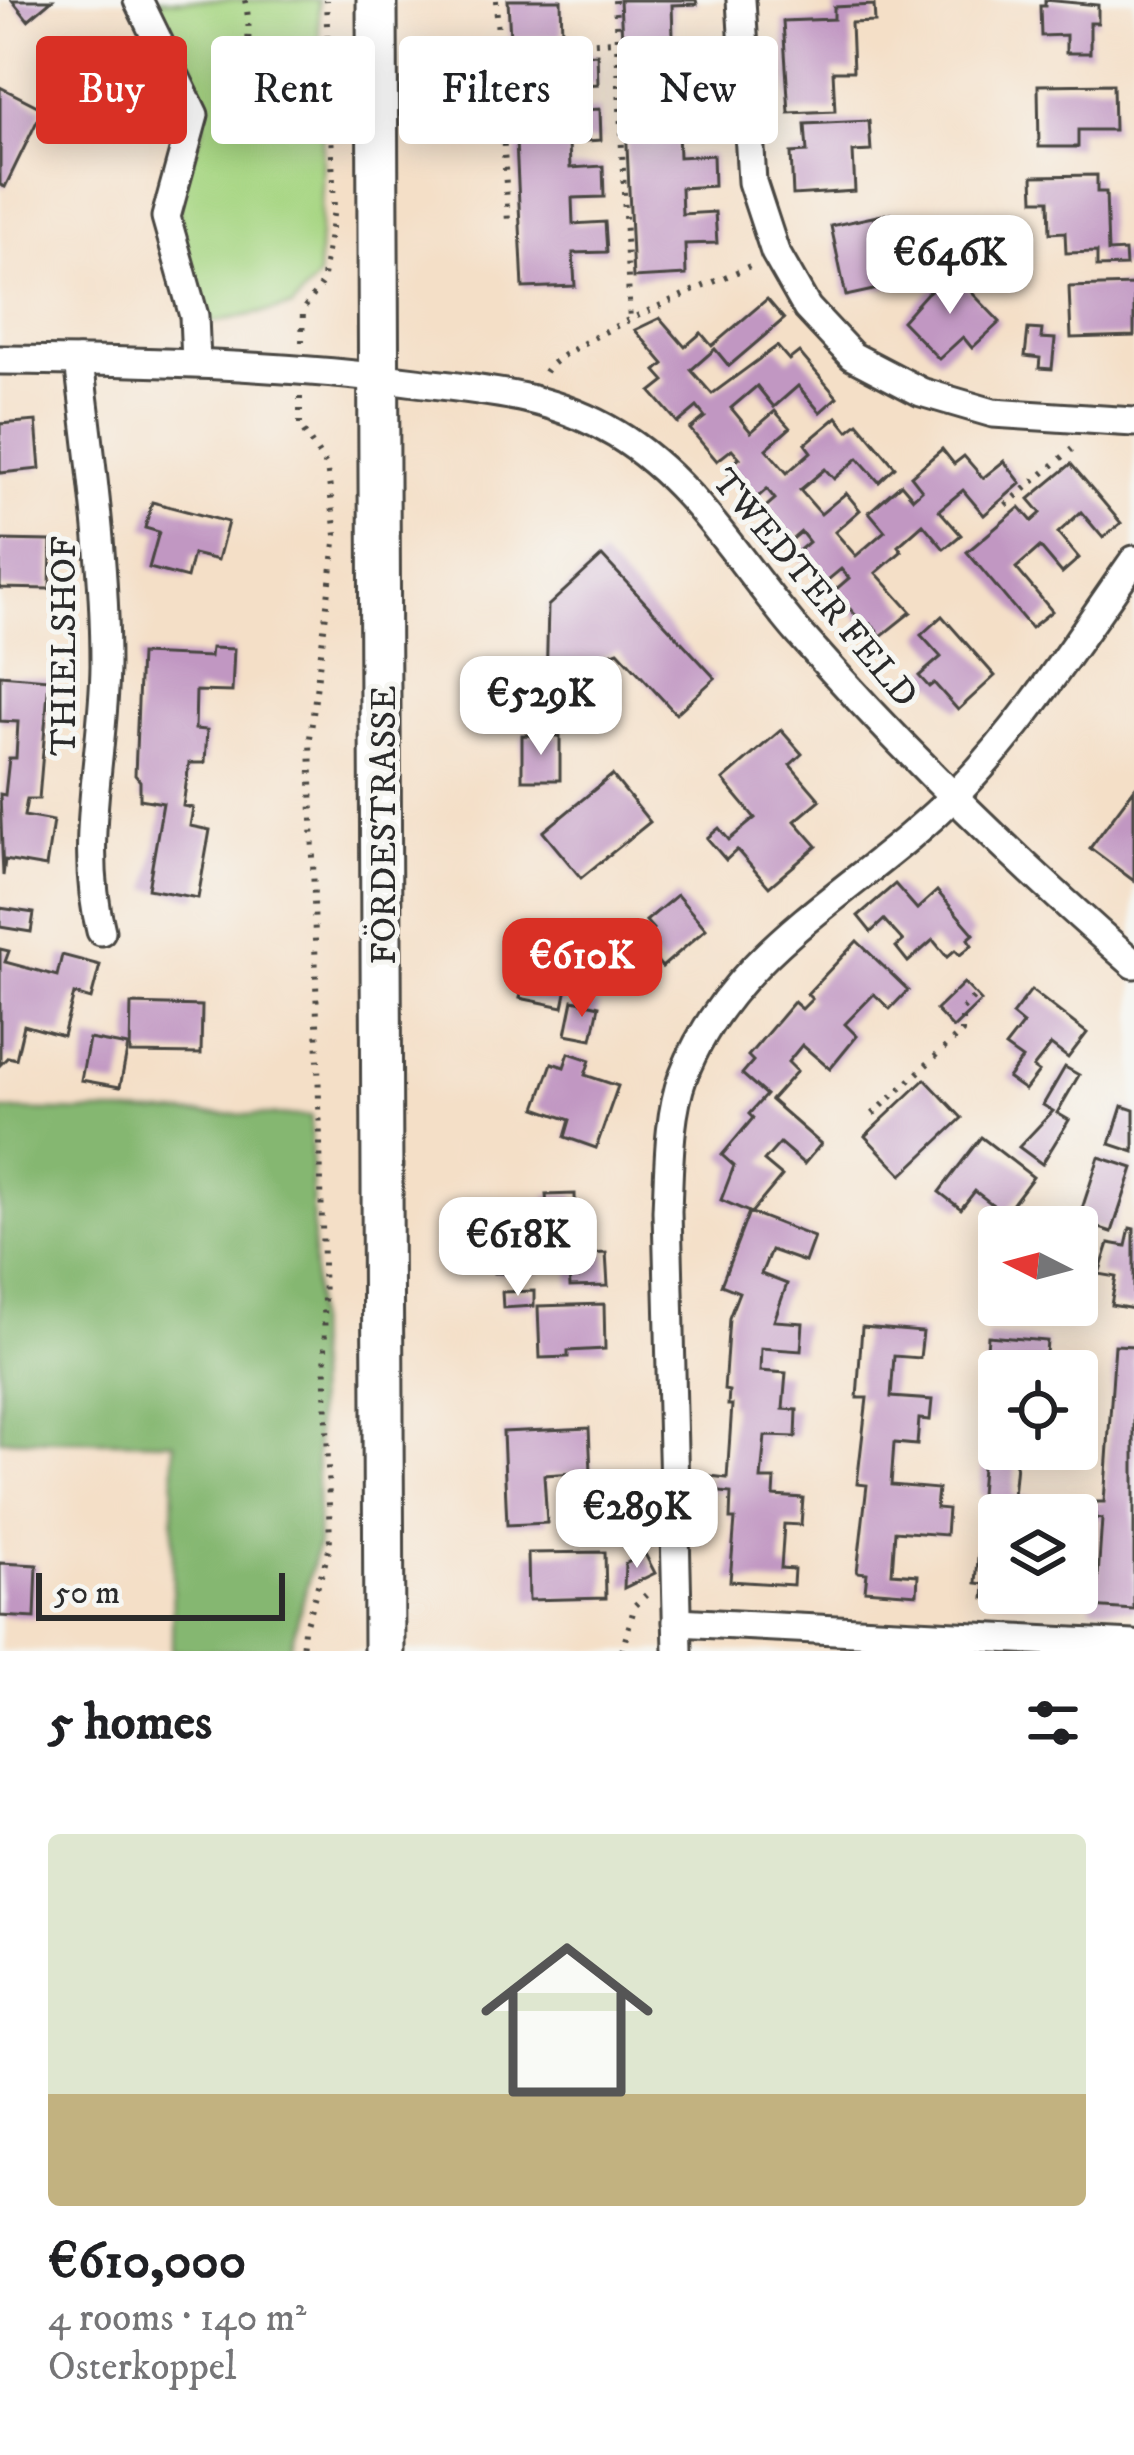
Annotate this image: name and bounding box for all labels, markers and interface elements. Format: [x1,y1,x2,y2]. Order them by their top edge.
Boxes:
chip: Buy [36,36,187,144]
chip: Rent [211,36,375,144]
chip: Filters [399,36,593,144]
chip: New [617,36,778,144]
pin: €646K [866,215,1034,317]
text: €646K [893,229,1007,278]
street label: TWEDTER FELD [701,460,927,717]
street label: THIELSHOF [42,536,87,756]
pin: €529K [457,656,625,758]
text: €529K [487,670,595,719]
street label: FÖRDESTRASSE [362,685,407,965]
pin: €610K [498,918,666,1020]
text: €610K [529,932,635,981]
pin: €618K [434,1197,602,1299]
north arrow [978,1206,1098,1326]
map controls [978,1206,1098,1614]
text: €618K [466,1211,570,1260]
button: locate [978,1350,1098,1470]
pin: €289K [553,1469,721,1571]
text: €289K [583,1483,691,1532]
button: layers [978,1494,1098,1614]
scale bar [36,1567,285,1620]
text: 50 m [54,1573,120,1614]
icon: filters [1020,1690,1086,1756]
text: 5 homes [48,1691,212,1755]
icon: home [459,1912,675,2128]
text: €610,000 [48,2230,246,2294]
text: 4 rooms · 140 m² [48,2294,307,2343]
text: Osterkoppel [48,2343,237,2392]

